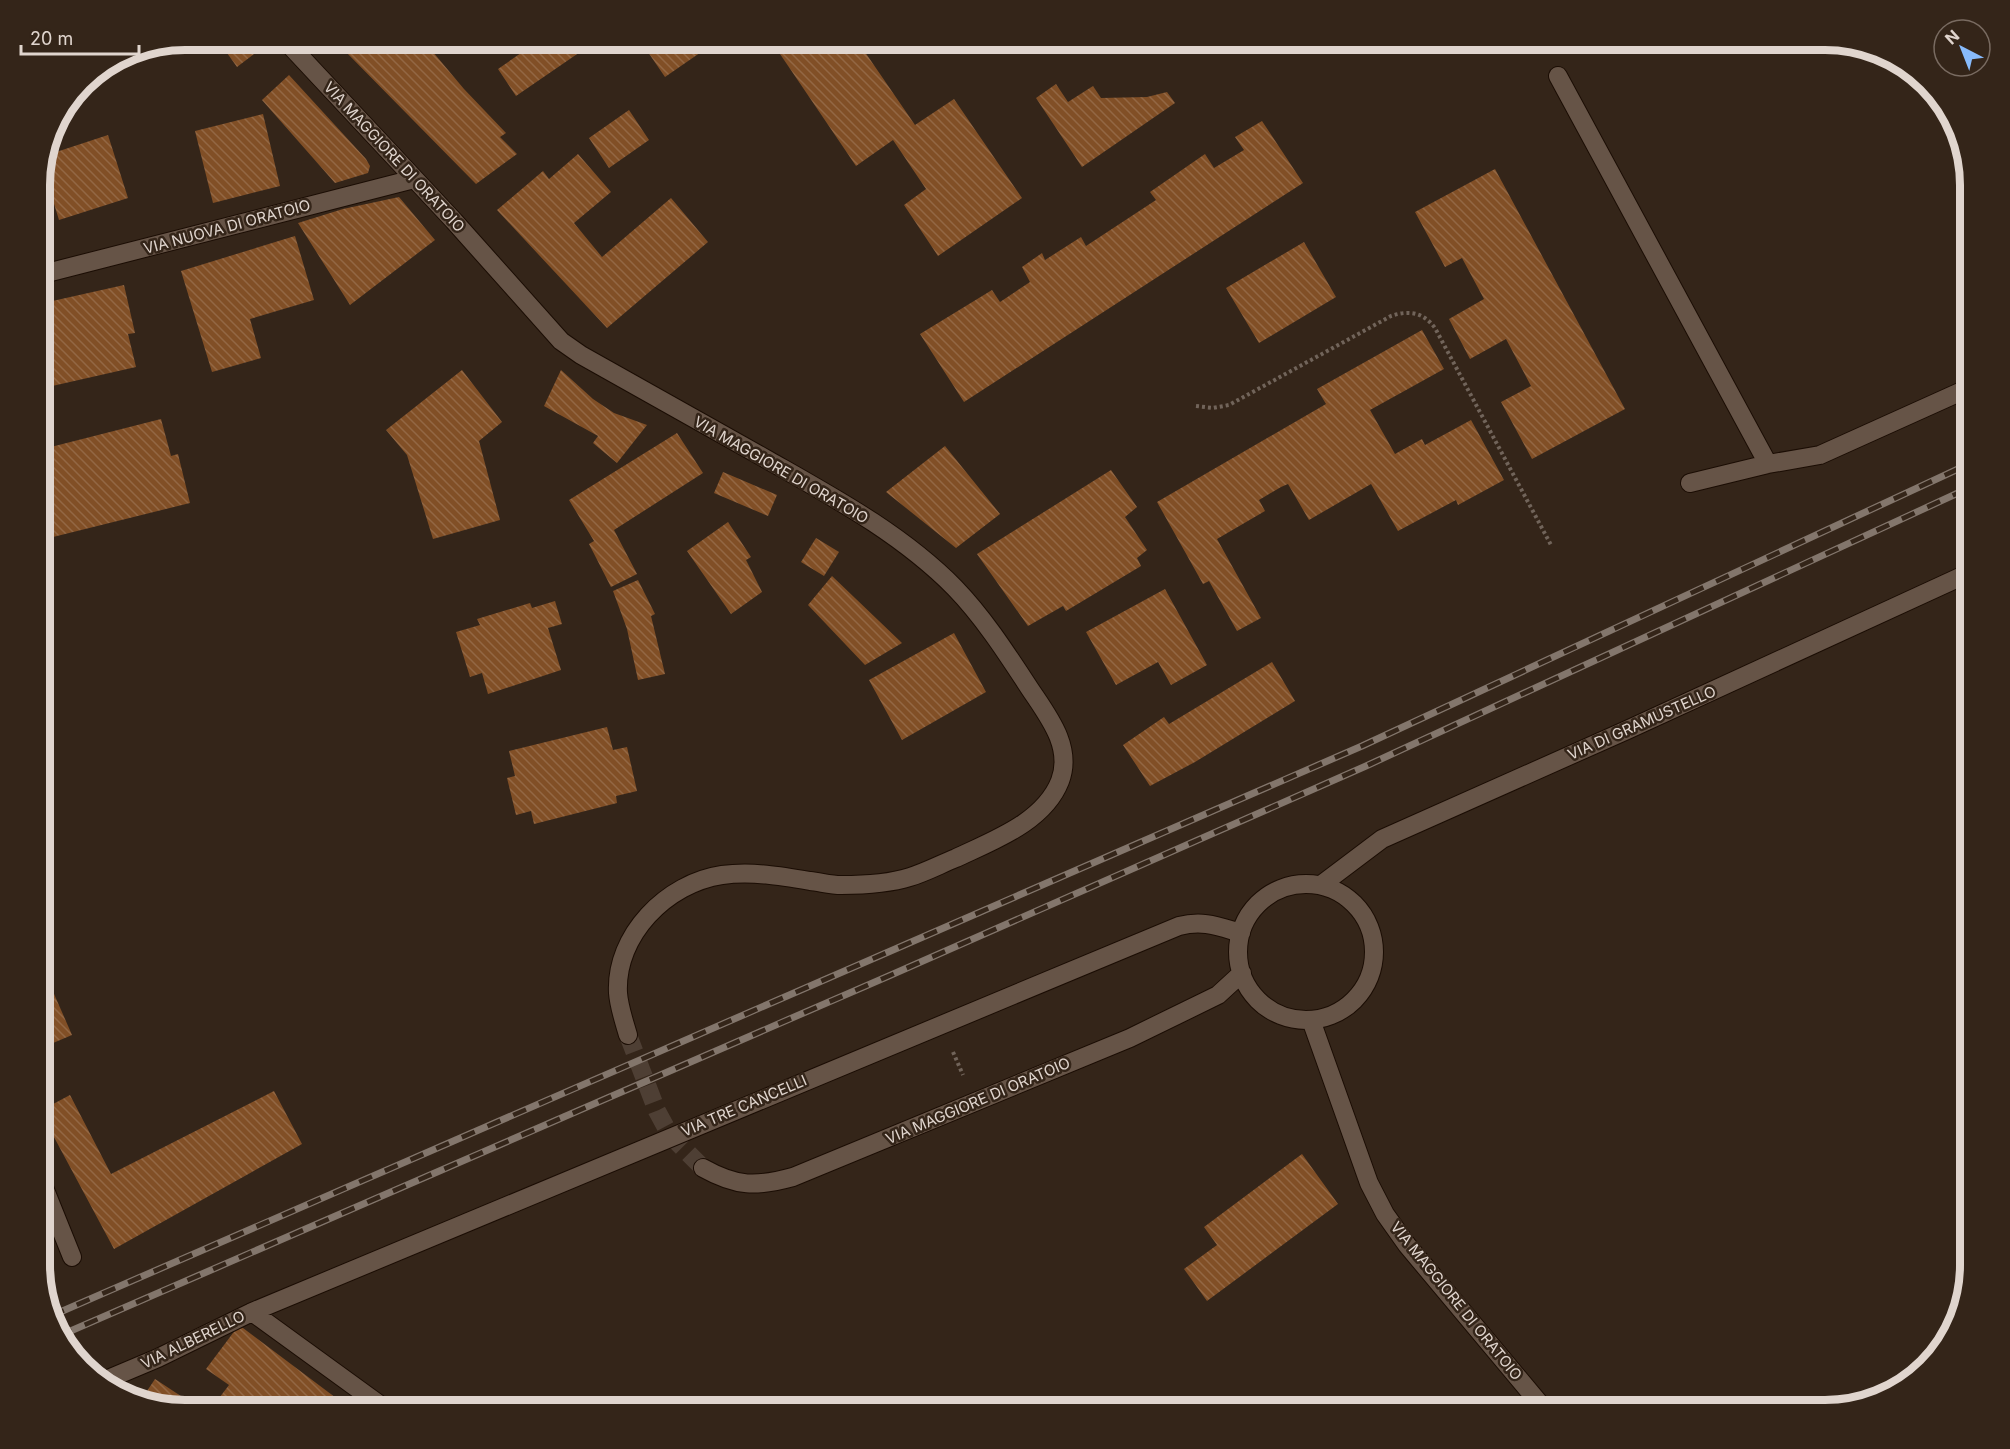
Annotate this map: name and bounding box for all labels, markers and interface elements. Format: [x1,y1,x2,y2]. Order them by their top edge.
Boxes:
scale bar [21,18,140,56]
north arrow [1932,18,1992,78]
text: N [1941,25,1963,48]
text: 20 m [30,28,73,49]
street label: VIA MAGGIORE DI ORATOIO [320,78,469,236]
street label: VIA NUOVA DI ORATOIO [141,195,312,258]
street label: VIA MAGGIORE DI ORATOIO [691,412,872,527]
street label: VIA DI GRAMUSTELLO [1565,681,1719,764]
street label: VIA MAGGIORE DI ORATOIO [883,1053,1073,1148]
street label: VIA TRE CANCELLI [678,1070,810,1141]
street label: VIA MAGGIORE DI ORATOIO [1387,1218,1526,1384]
street label: VIA ALBERELLO [138,1306,248,1373]

